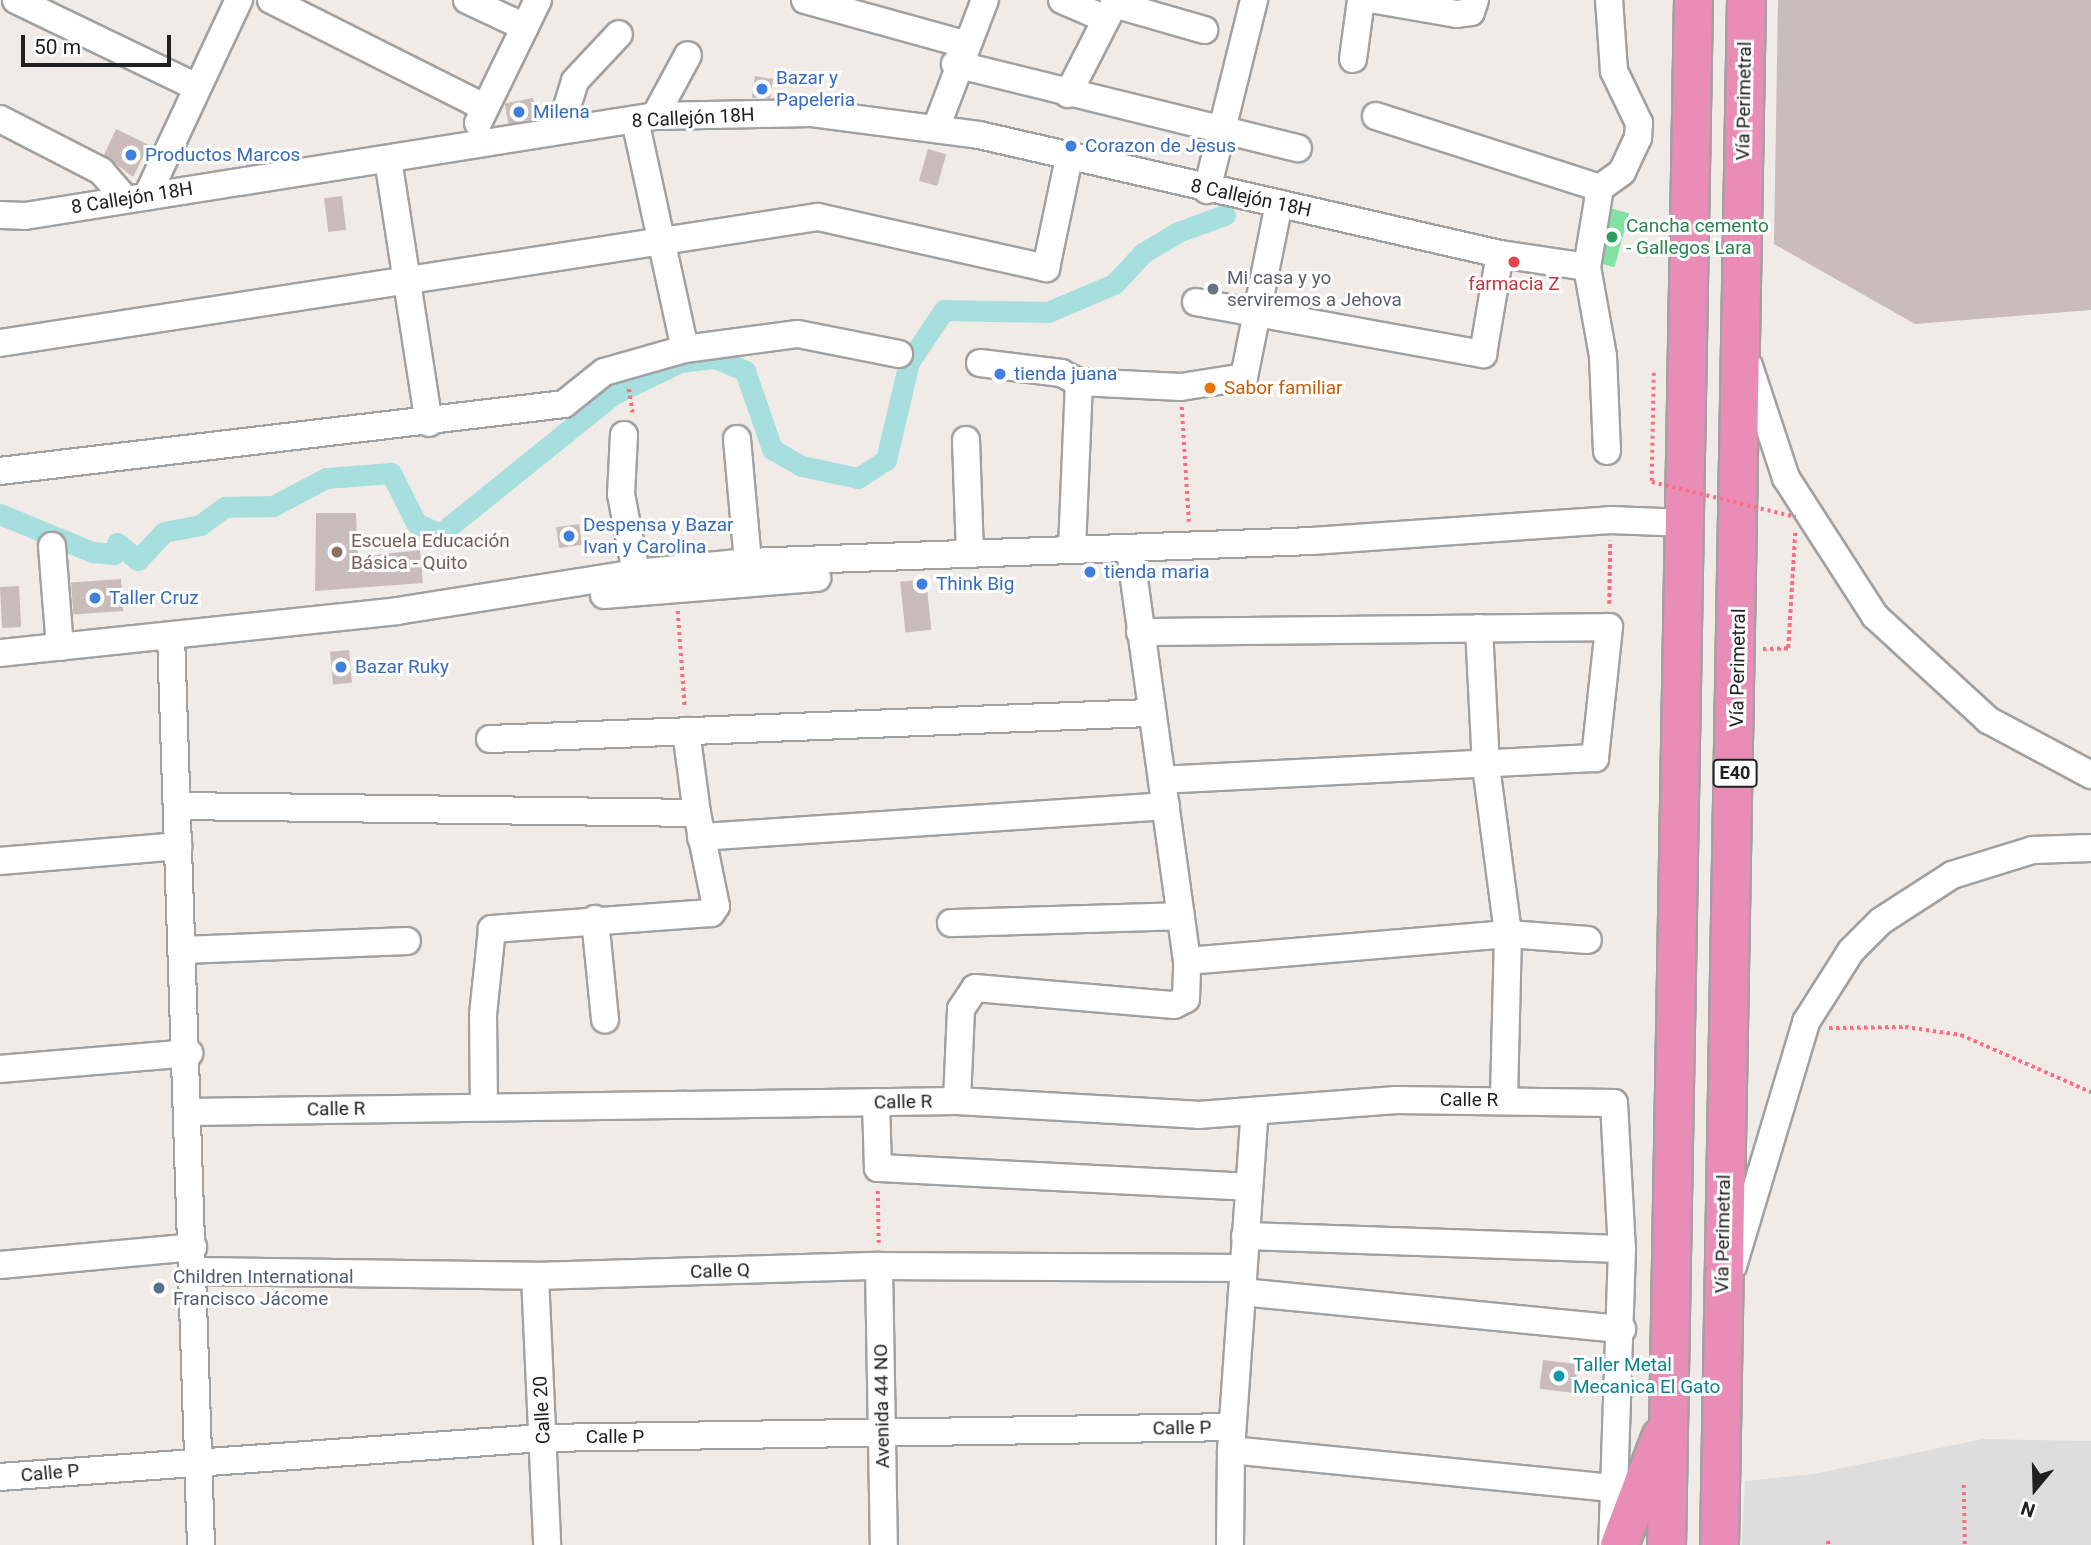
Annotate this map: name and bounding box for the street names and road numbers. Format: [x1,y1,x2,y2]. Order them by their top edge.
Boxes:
street label: Vía Perimetral [1732,41,1756,161]
street label: 8 Callejón 18H [631,103,755,133]
street label: 8 Callejón 18H [1189,174,1313,222]
street label: 8 Callejón 18H [70,177,194,219]
street label: Vía Perimetral [1726,608,1750,728]
road number: E40 [1712,758,1758,788]
street label: Calle R [1440,1089,1498,1111]
street label: Calle R [874,1090,932,1114]
street label: Calle R [307,1097,365,1121]
street label: Vía Perimetral [1711,1174,1735,1294]
street label: Calle Q [690,1259,750,1283]
street label: Avenida 44 NO [870,1343,894,1469]
street label: Calle 20 [529,1375,555,1445]
street label: Calle P [1152,1416,1212,1440]
street label: Calle P [586,1426,644,1448]
street label: Calle P [20,1459,80,1487]

